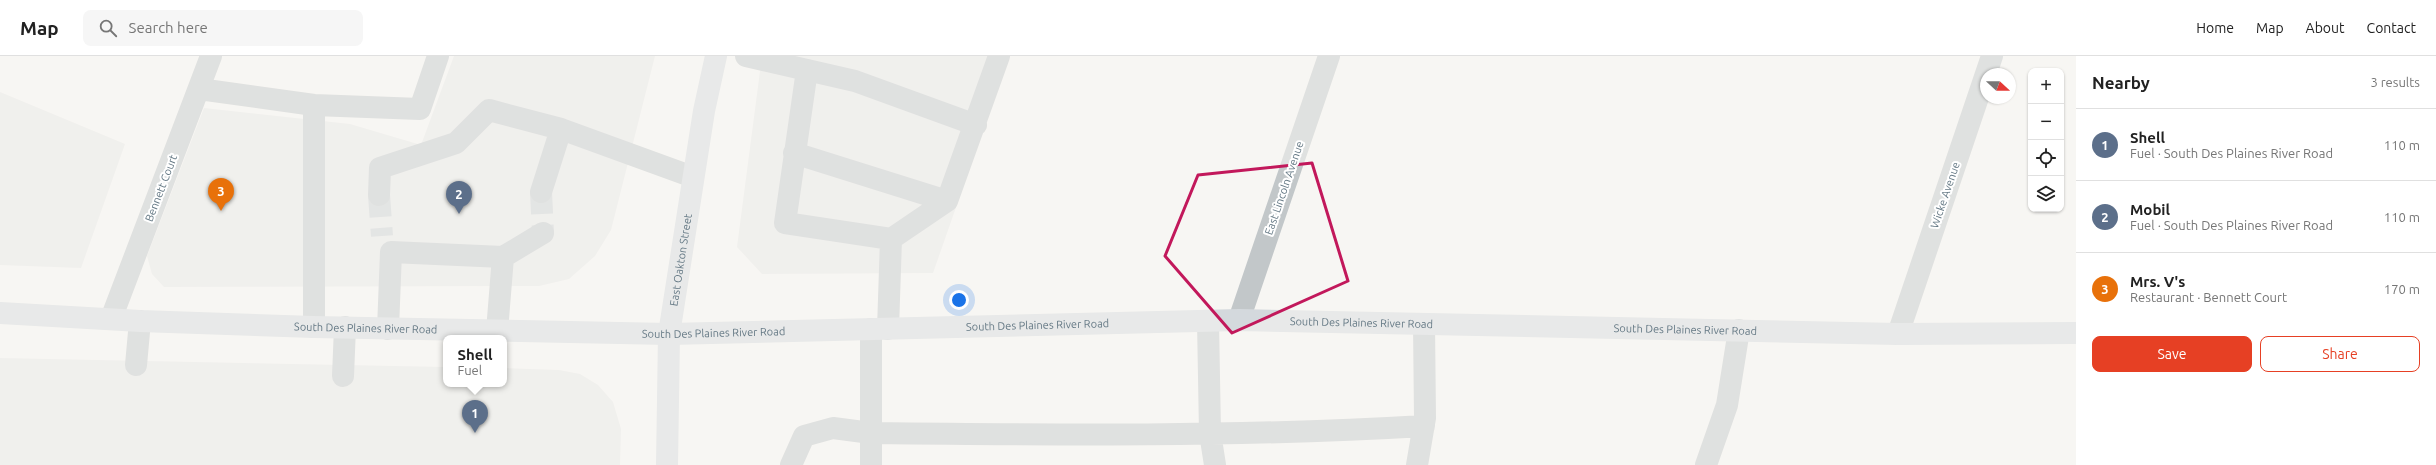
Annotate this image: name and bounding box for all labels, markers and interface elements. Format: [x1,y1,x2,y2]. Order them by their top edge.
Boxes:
search box [83,10,363,46]
text: Map [20,17,59,39]
icon: search [97,17,119,39]
text: Search here [129,19,208,36]
text: Home [2196,20,2234,36]
text: Map [2256,20,2284,36]
text: About [2306,20,2345,36]
text: Contact [2367,20,2416,36]
north arrow [1980,68,2016,104]
map controls [2028,68,2064,212]
button: + [2028,68,2064,104]
text: Nearby [2092,73,2150,92]
text: 3 results [2370,75,2420,89]
button: − [2028,104,2064,140]
text: Shell [2130,129,2165,146]
text: 1 [2101,138,2109,152]
text: 110 m [2384,138,2420,152]
street label: East Lincoln Avenue [1262,140,1306,236]
button: locate [2028,140,2064,176]
text: Fuel · South Des Plaines River Road [2130,146,2333,160]
street label: Bennett Court [143,152,180,223]
street label: Wicke Avenue [1928,160,1962,230]
button: layers [2028,176,2064,212]
pin: 3 [208,178,234,211]
pin: 2 [446,181,472,214]
text: Mobil [2130,201,2170,218]
text: 2 [2101,210,2109,224]
text: 110 m [2384,210,2420,224]
street label: East Oakton Street [667,212,694,307]
text: Fuel · South Des Plaines River Road [2130,218,2333,232]
text: Mrs. V's [2130,273,2185,290]
text: 3 [2101,282,2109,296]
text: 170 m [2384,282,2420,296]
your location [949,290,969,310]
text: Restaurant · Bennett Court [2130,290,2287,304]
street label: South Des Plaines River Road [1290,315,1433,330]
street label: South Des Plaines River Road [966,317,1109,333]
street label: South Des Plaines River Road [294,320,437,335]
street label: South Des Plaines River Road [1614,322,1757,337]
street label: South Des Plaines River Road [642,325,785,340]
popup [443,335,507,387]
button: Save [2092,336,2252,372]
button: Share [2260,336,2420,372]
text: Shell [457,346,493,363]
text: Fuel [457,363,482,377]
pin: 1 [462,400,488,433]

